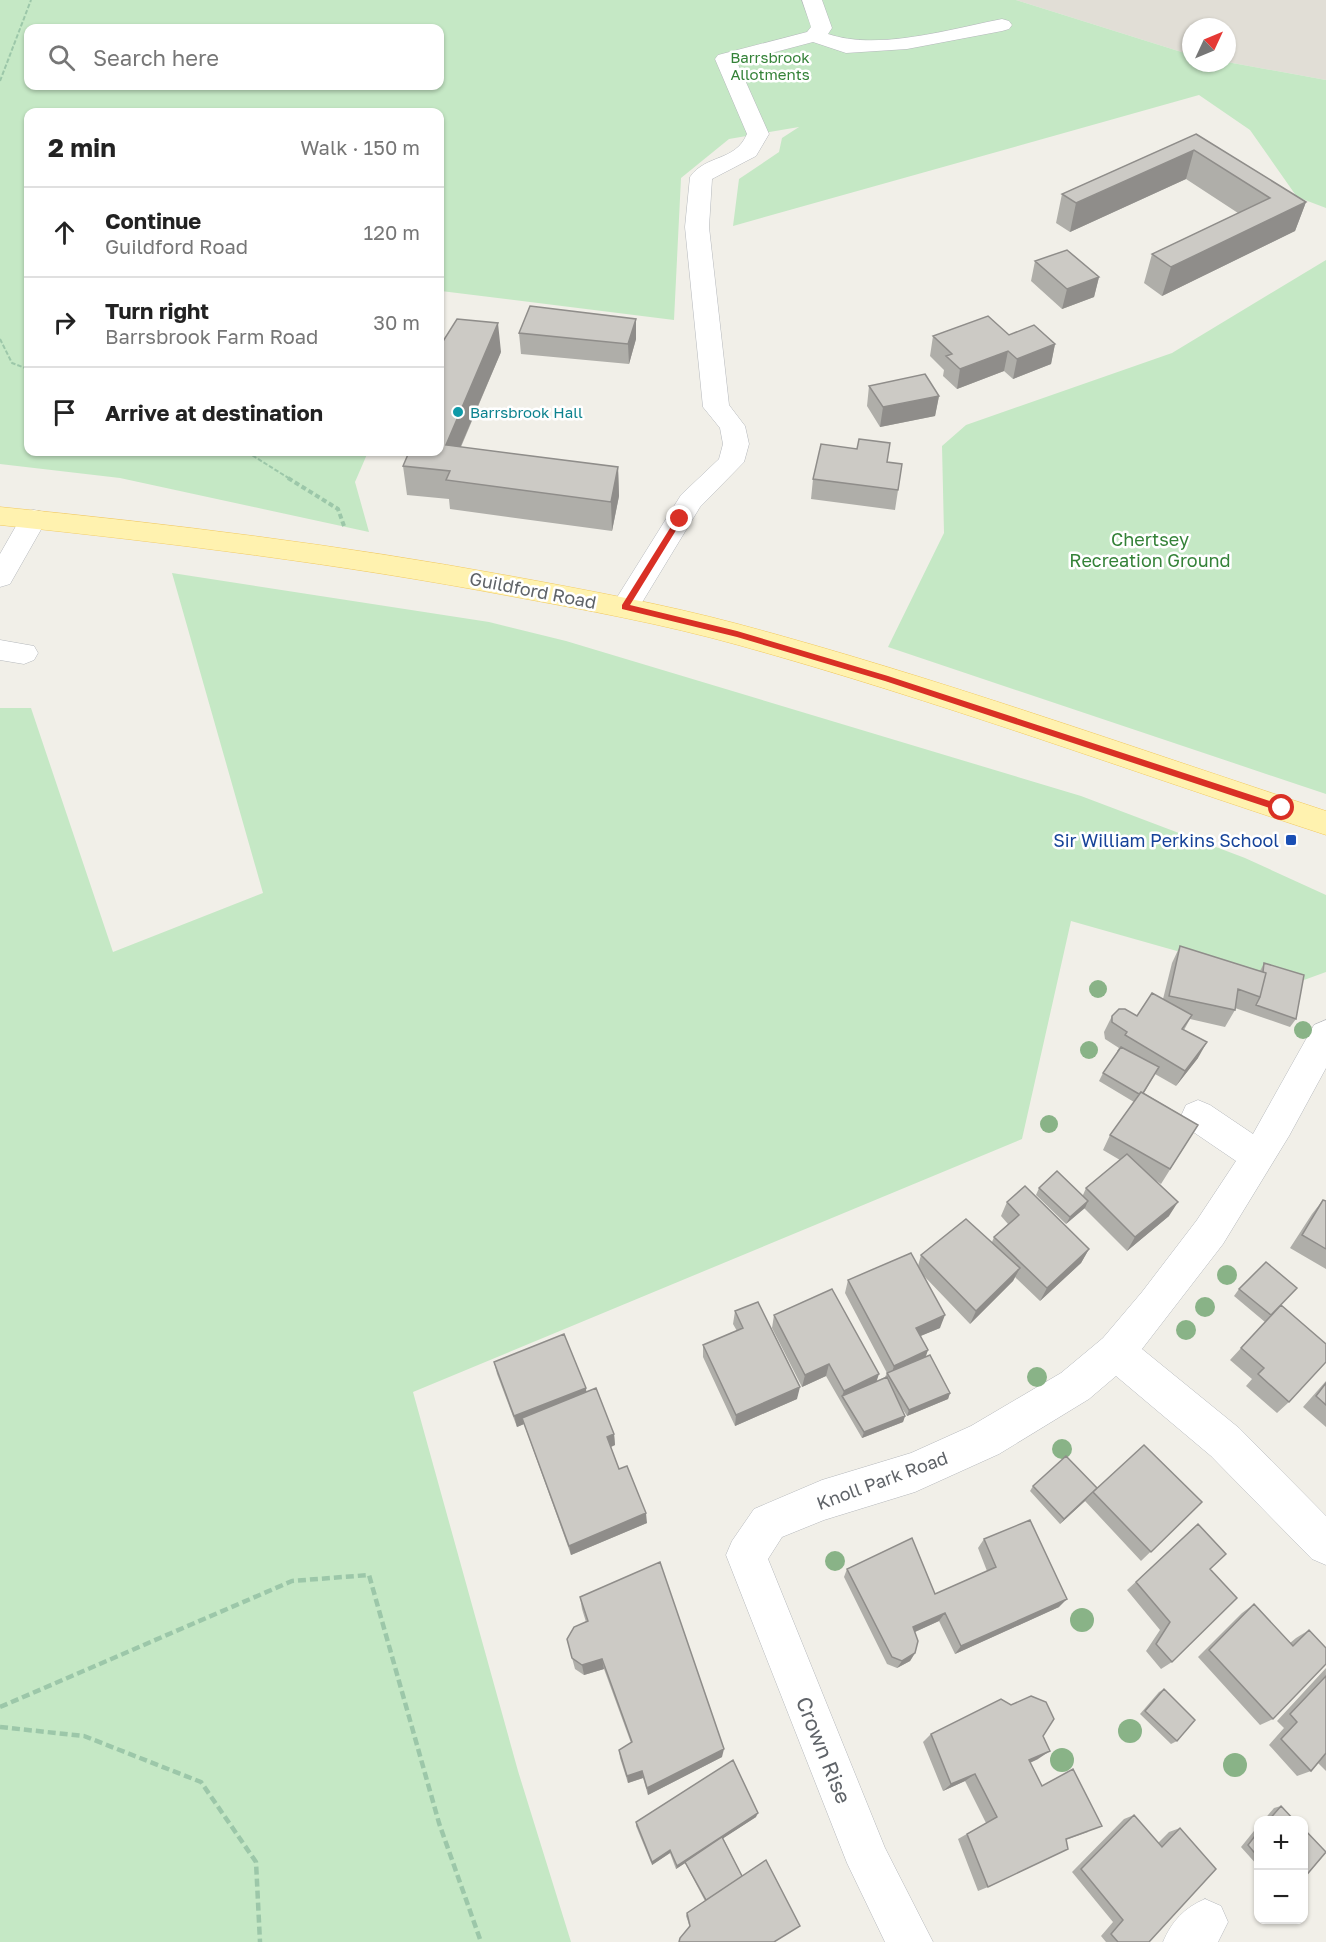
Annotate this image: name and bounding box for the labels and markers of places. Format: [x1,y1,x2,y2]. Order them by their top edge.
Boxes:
place label: Barrsbrook Hall [470,403,583,421]
marker: Barrsbrook Hall [451,405,465,419]
place label: Sir William Perkins School [1053,829,1279,851]
marker: Sir William Perkins School [1284,833,1298,847]

